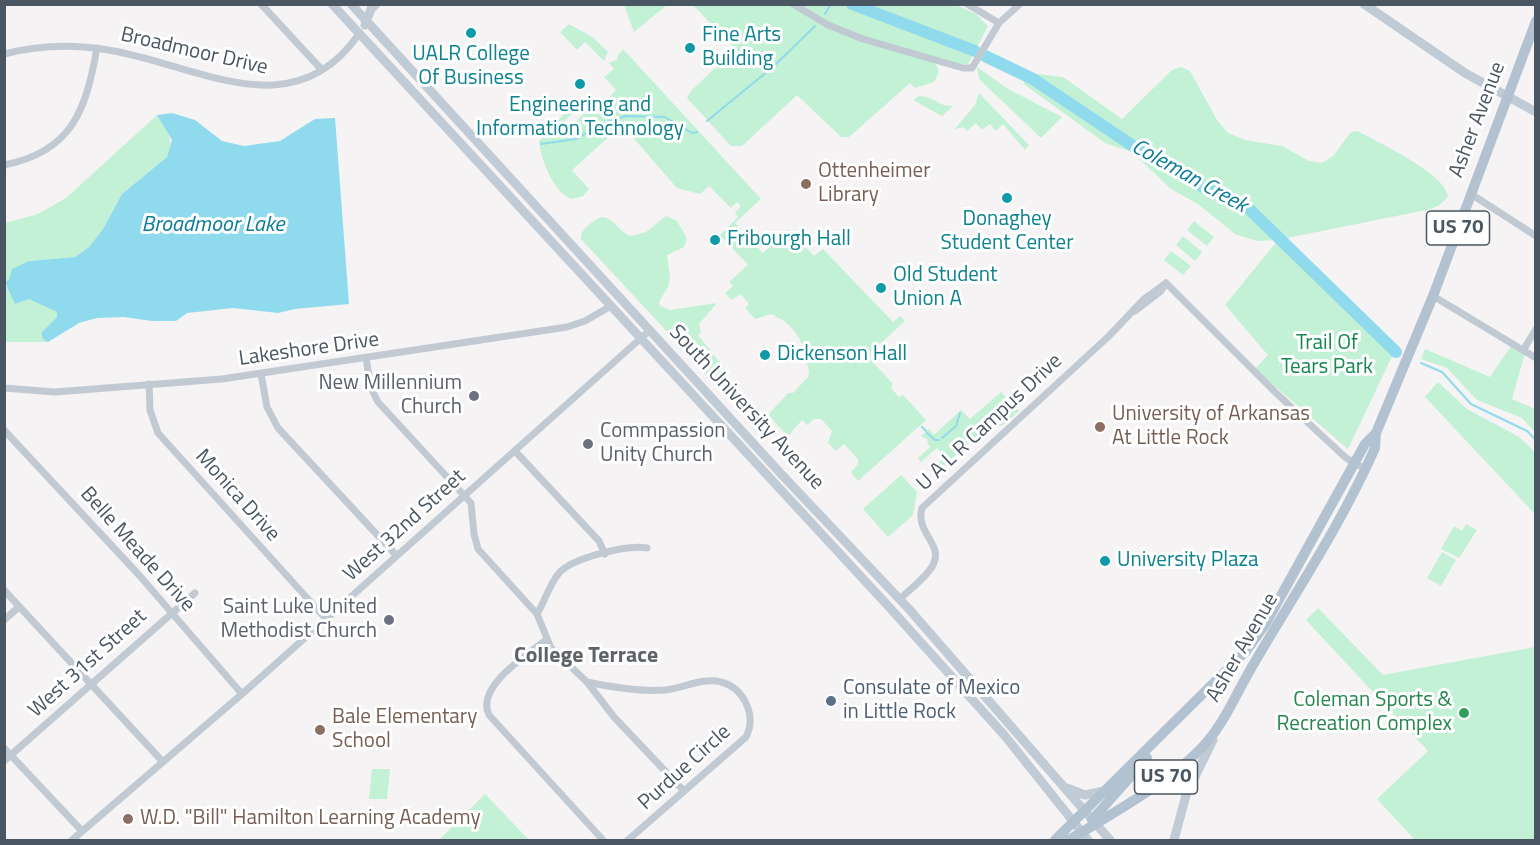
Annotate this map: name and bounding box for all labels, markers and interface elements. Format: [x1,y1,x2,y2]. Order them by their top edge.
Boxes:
street label: Broadmoor Drive [118,23,270,81]
place label: Fine Arts Building [702,23,781,73]
marker: UALR College Of Business [464,26,478,40]
marker: Fine Arts Building [683,41,697,55]
place label: UALR College Of Business [412,42,530,92]
street label: Asher Avenue [1444,59,1512,181]
marker: Engineering and Information Technology [573,77,587,91]
place label: Engineering and Information Technology [476,93,684,143]
water label: Coleman Creek [1126,134,1252,220]
place label: Ottenheimer Library [818,159,930,209]
marker: Ottenheimer Library [799,177,813,191]
marker: Donaghey Student Center [1000,191,1014,205]
place label: Donaghey Student Center [941,207,1073,257]
road number: US 70 [1426,211,1490,245]
water label: Broadmoor Lake [142,213,284,239]
place label: Fribourgh Hall [727,227,851,253]
marker: Fribourgh Hall [708,233,722,247]
place label: Old Student Union A [893,263,997,313]
marker: Old Student Union A [874,281,888,295]
street label: South University Avenue [663,320,829,496]
street label: Lakeshore Drive [237,328,381,372]
park label: Trail Of Tears Park [1281,331,1373,381]
place label: Dickenson Hall [777,342,907,368]
marker: Dickenson Hall [758,348,772,362]
street label: U A L R Campus Drive [912,349,1068,497]
place label: New Millennium Church [318,371,462,421]
marker: New Millennium Church [467,389,481,403]
place label: University of Arkansas At Little Rock [1112,402,1310,452]
place label: Commpassion Unity Church [600,419,725,469]
marker: University of Arkansas At Little Rock [1093,420,1107,434]
marker: Commpassion Unity Church [581,437,595,451]
street label: Monica Drive [189,445,285,547]
street label: West 32nd Street [339,465,471,587]
street label: Belle Meade Drive [74,482,200,618]
place label: University Plaza [1117,548,1259,574]
marker: University Plaza [1098,554,1112,568]
street label: Asher Avenue [1202,589,1284,707]
place label: Saint Luke United Methodist Church [220,595,377,645]
street label: West 31st Street [24,604,152,724]
marker: Saint Luke United Methodist Church [382,613,396,627]
district label: College Terrace [514,644,658,670]
place label: Consulate of Mexico in Little Rock [843,676,1020,726]
place label: Coleman Sports & Recreation Complex [1277,688,1452,738]
marker: Consulate of Mexico in Little Rock [824,694,838,708]
place label: Bale Elementary School [332,705,477,755]
marker: Coleman Sports & Recreation Complex [1457,706,1471,720]
street label: Purdue Circle [634,720,736,816]
marker: Bale Elementary School [313,723,327,737]
road number: US 70 [1134,760,1198,794]
place label: W.D. "Bill" Hamilton Learning Academy [140,806,481,832]
marker: W.D. "Bill" Hamilton Learning Academy [121,812,135,826]

